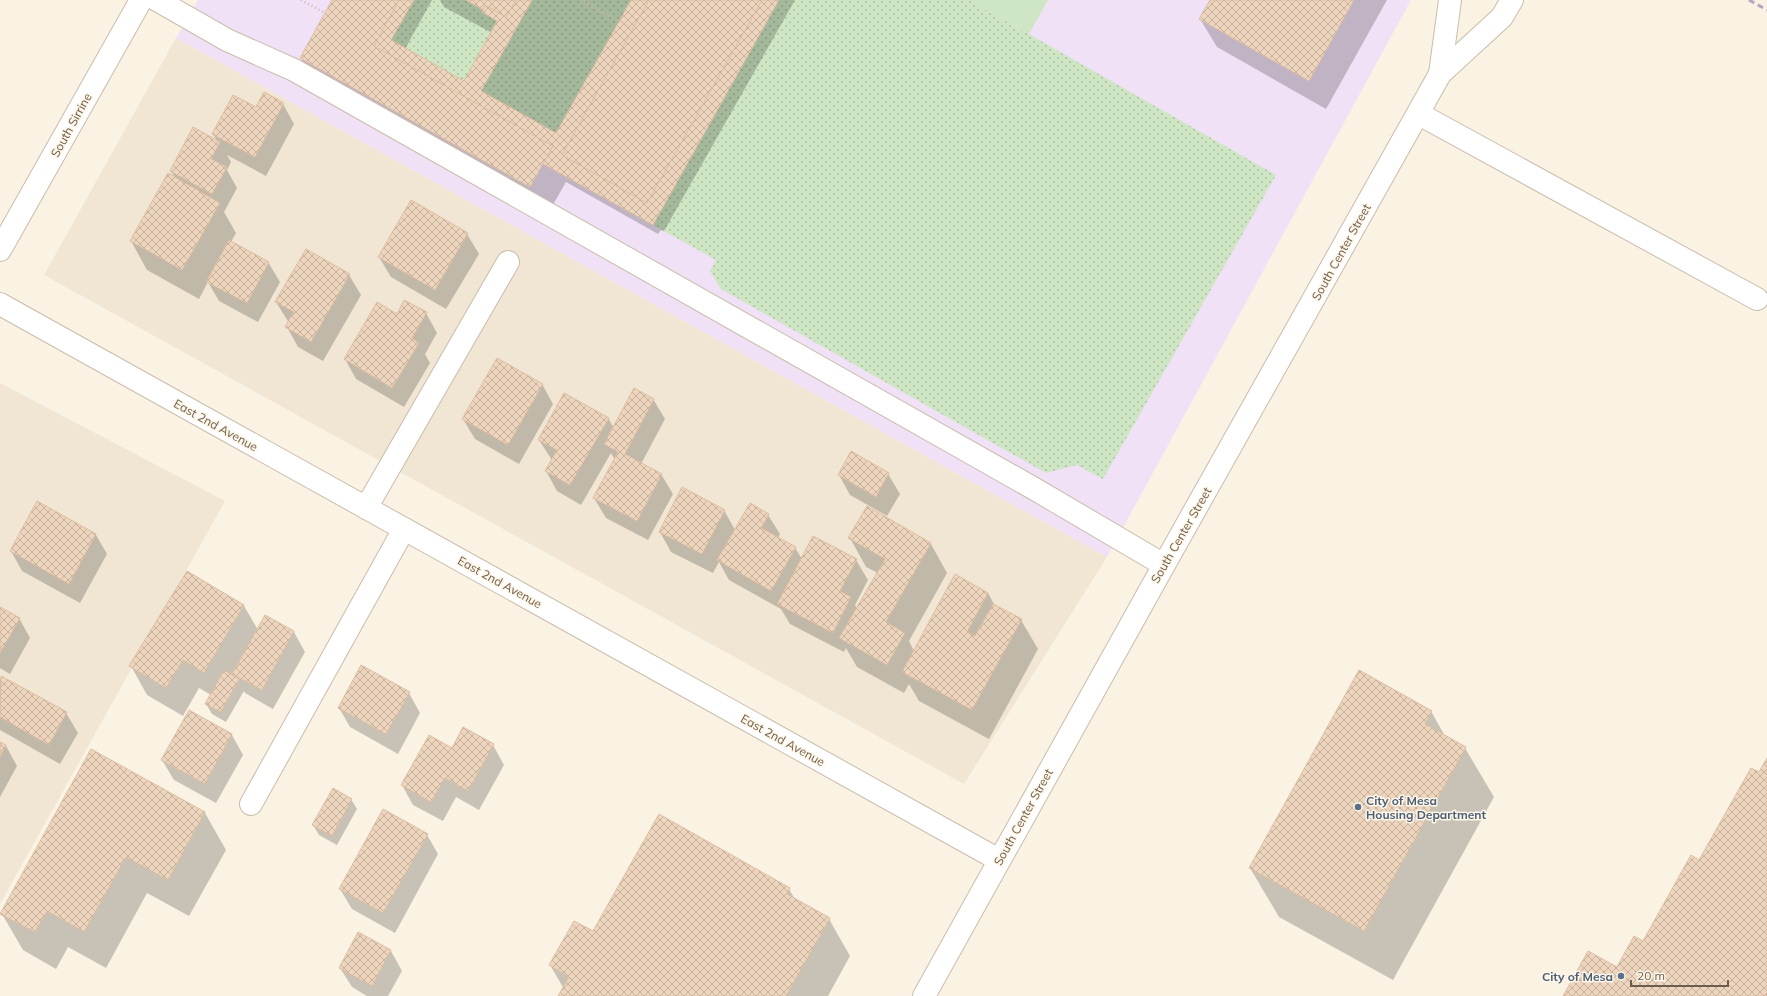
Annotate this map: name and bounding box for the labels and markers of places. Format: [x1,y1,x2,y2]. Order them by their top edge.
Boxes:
place label: City of Mesa Housing Department [1366,793,1486,822]
marker: City of Mesa Housing Department [1353,802,1363,812]
place label: City of Mesa [1542,969,1613,984]
marker: City of Mesa [1616,971,1626,981]

